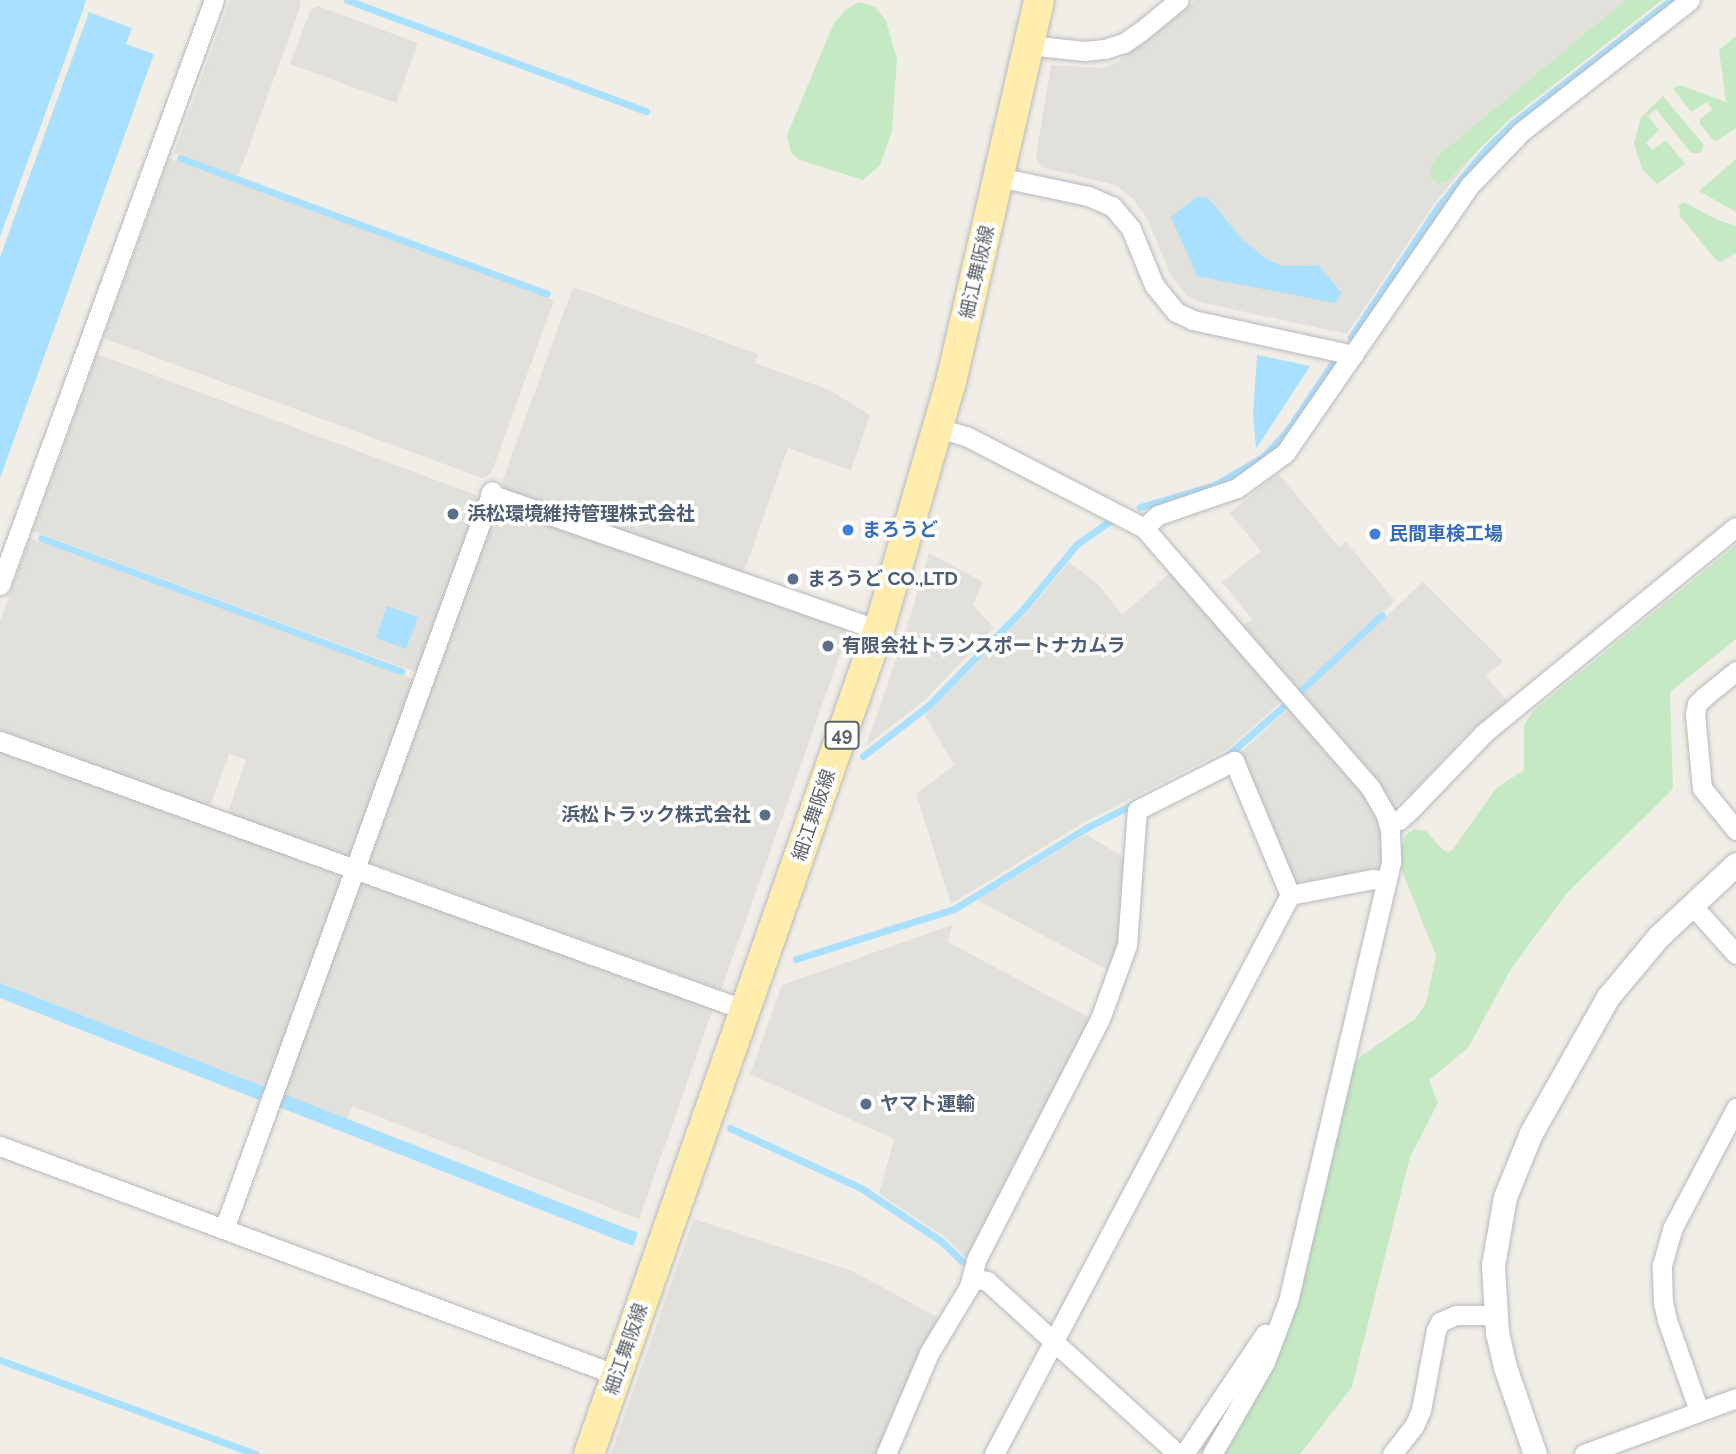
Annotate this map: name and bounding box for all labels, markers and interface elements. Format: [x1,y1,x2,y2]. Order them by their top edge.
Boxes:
street label: 細江舞阪線 [955,223,999,321]
place label: 浜松環境維持管理株式会社 [467,503,695,525]
marker: 浜松環境維持管理株式会社 [445,506,461,522]
place label: まろうど [862,519,938,541]
marker: まろうど [840,522,856,538]
place label: 民間車検工場 [1389,523,1503,545]
marker: 民間車検工場 [1367,526,1383,542]
place label: まろうど CO.,LTD [807,568,958,590]
marker: まろうど CO.,LTD [785,571,801,587]
place label: 有限会社トランスポートナカムラ [842,635,1127,657]
marker: 有限会社トランスポートナカムラ [820,638,836,654]
road number: 49 [824,720,860,750]
street label: 細江舞阪線 [788,766,840,864]
place label: 浜松トラック株式会社 [561,804,751,826]
marker: 浜松トラック株式会社 [757,807,773,823]
place label: ヤマト運輸 [880,1093,975,1115]
marker: ヤマト運輸 [858,1096,874,1112]
street label: 細江舞阪線 [600,1300,652,1398]

